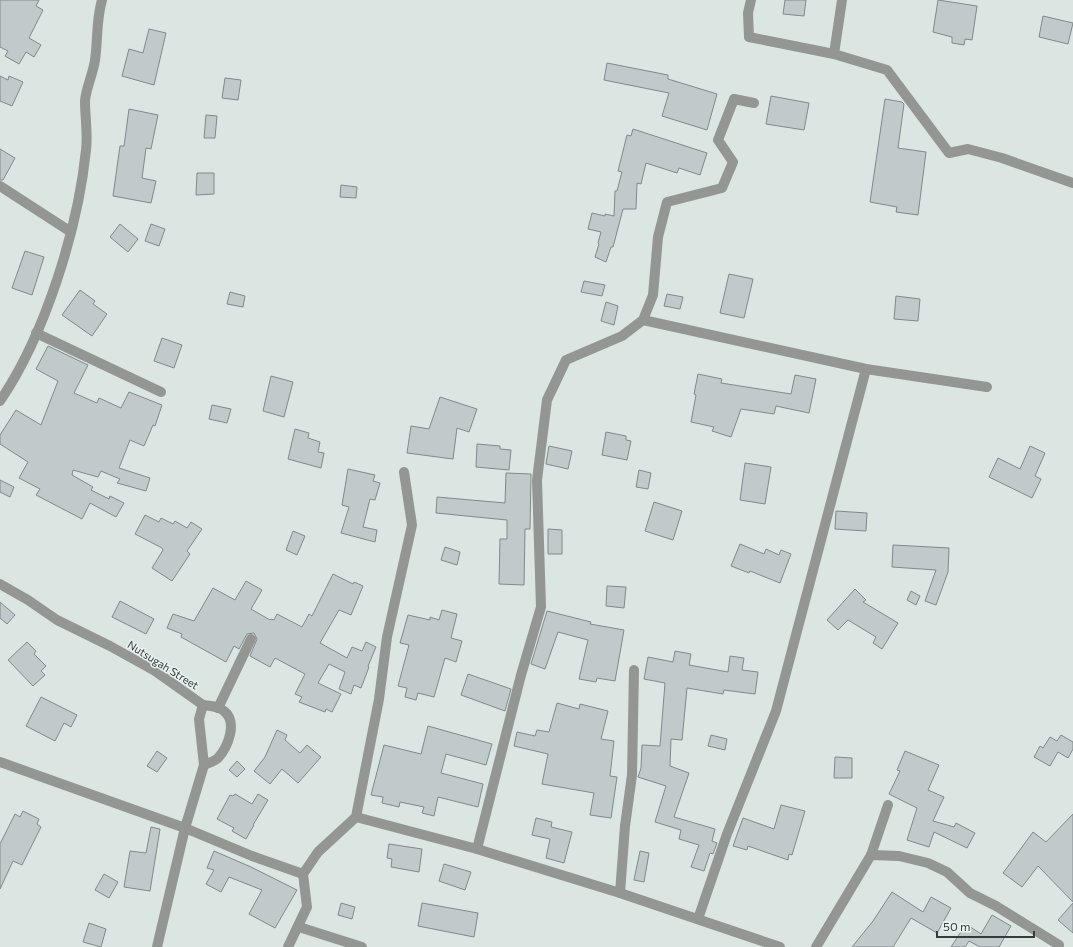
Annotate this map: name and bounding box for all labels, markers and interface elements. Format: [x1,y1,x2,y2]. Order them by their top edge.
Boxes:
street label: Nutsugah Street [125,638,202,692]
scale bar [937,913,1034,939]
text: 50 m [943,919,971,933]

